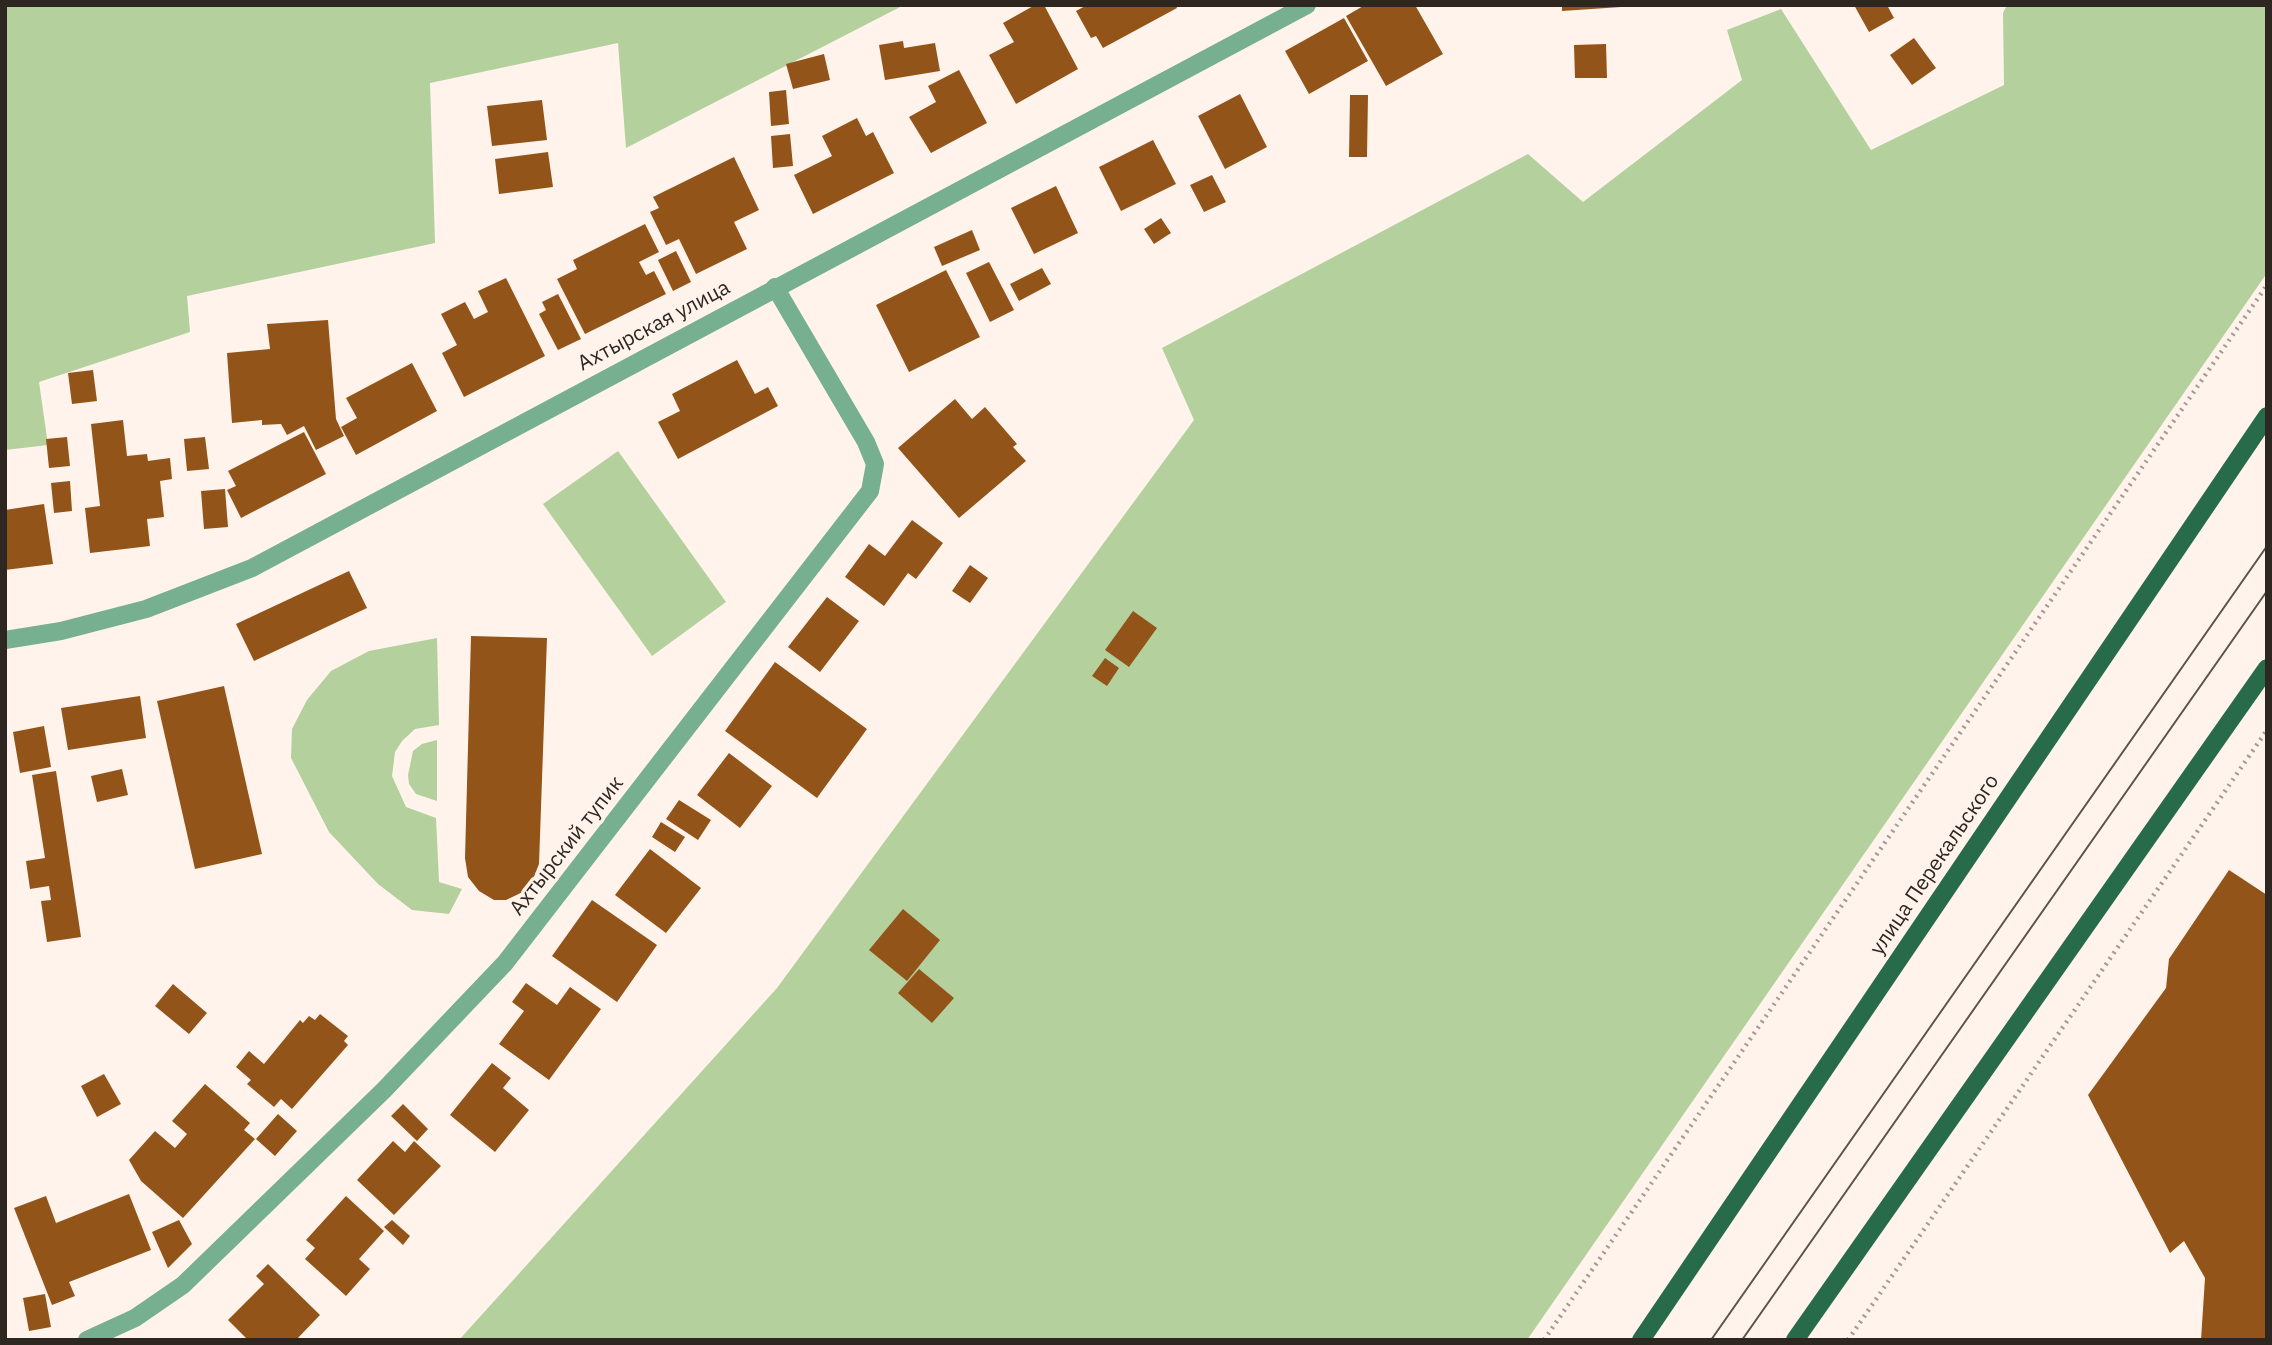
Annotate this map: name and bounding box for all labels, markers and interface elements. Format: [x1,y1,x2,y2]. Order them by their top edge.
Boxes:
street label: Ахтырская улица [573,275,735,377]
street label: улица Перекальского [1865,770,2005,960]
street label: Ахтырский тупик [505,771,629,921]

